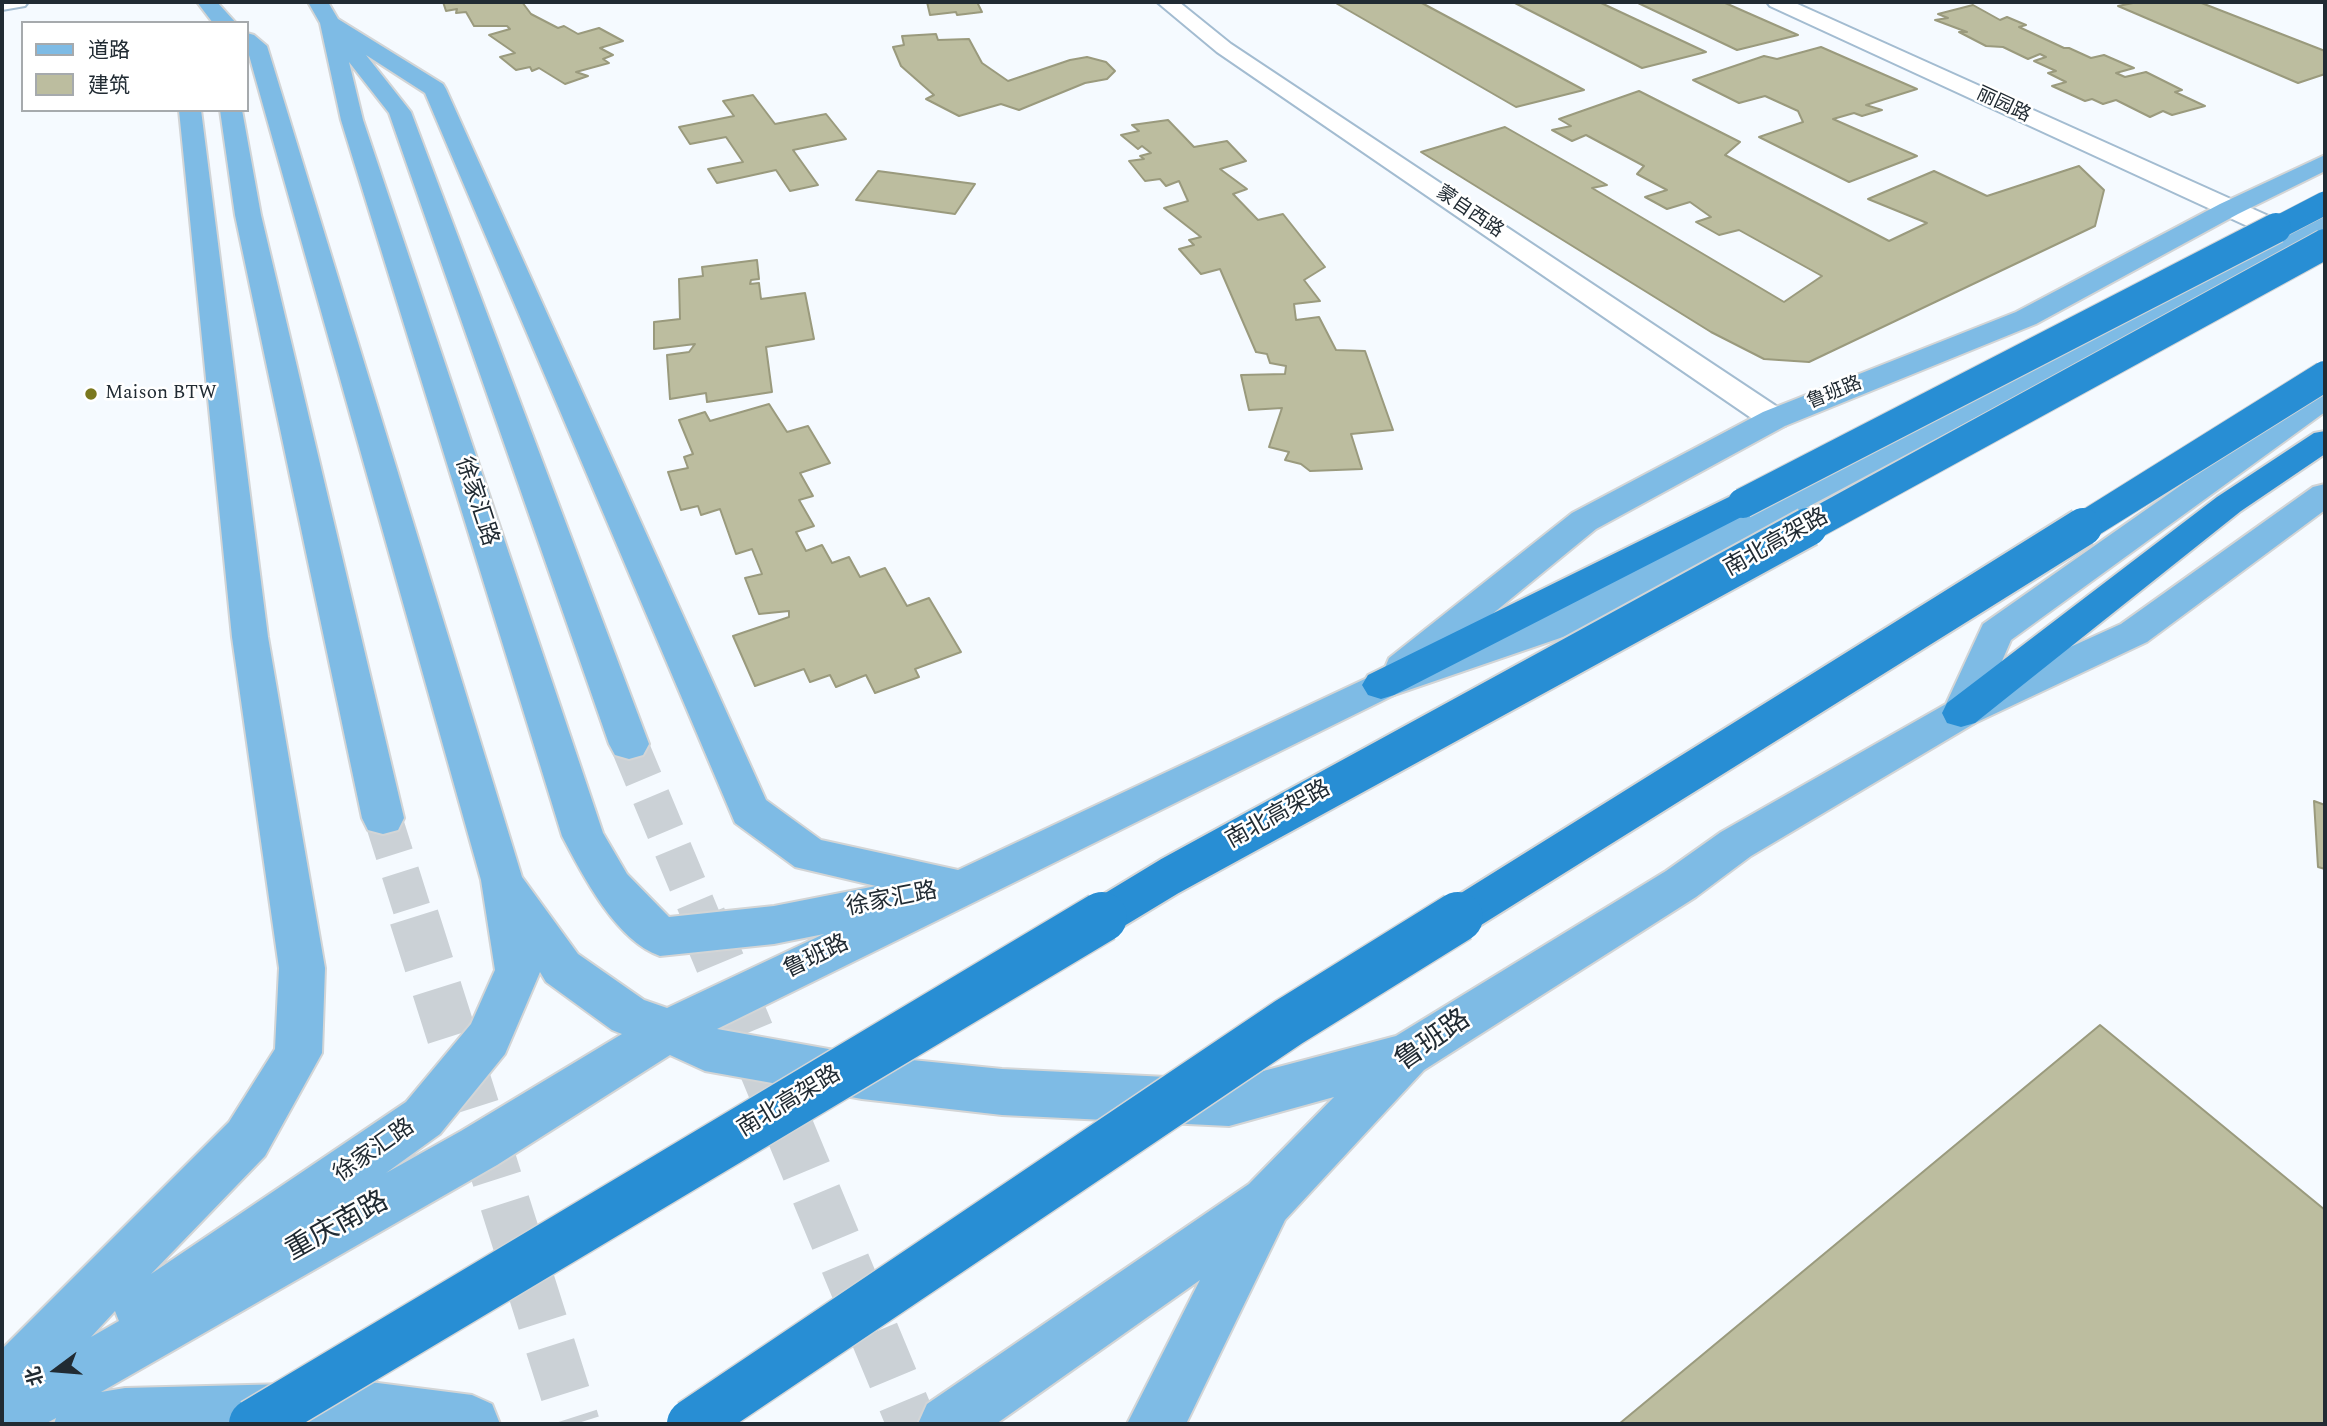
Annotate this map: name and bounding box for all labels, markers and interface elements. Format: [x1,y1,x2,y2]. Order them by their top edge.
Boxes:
legend [21,21,248,112]
text: 道路 [88,35,130,67]
text: 建筑 [88,70,130,102]
street label: 丽园路 [1972,84,2034,128]
street label: 蒙自西路 [1431,182,1507,244]
street label: 鲁班路 [1804,373,1866,415]
place label: Maison BTW [105,383,217,405]
marker: Maison BTW [83,386,99,402]
street label: 徐家汇路 [448,454,502,550]
street label: 南北高架路 [1720,504,1834,584]
street label: 南北高架路 [1222,776,1336,856]
street label: 徐家汇路 [844,879,940,923]
street label: 鲁班路 [780,930,854,986]
street label: 鲁班路 [1390,1004,1478,1080]
street label: 南北高架路 [734,1062,846,1144]
street label: 徐家汇路 [329,1114,421,1190]
street label: 重庆南路 [281,1186,395,1270]
north arrow [21,1335,91,1405]
text: 北 [19,1363,52,1389]

